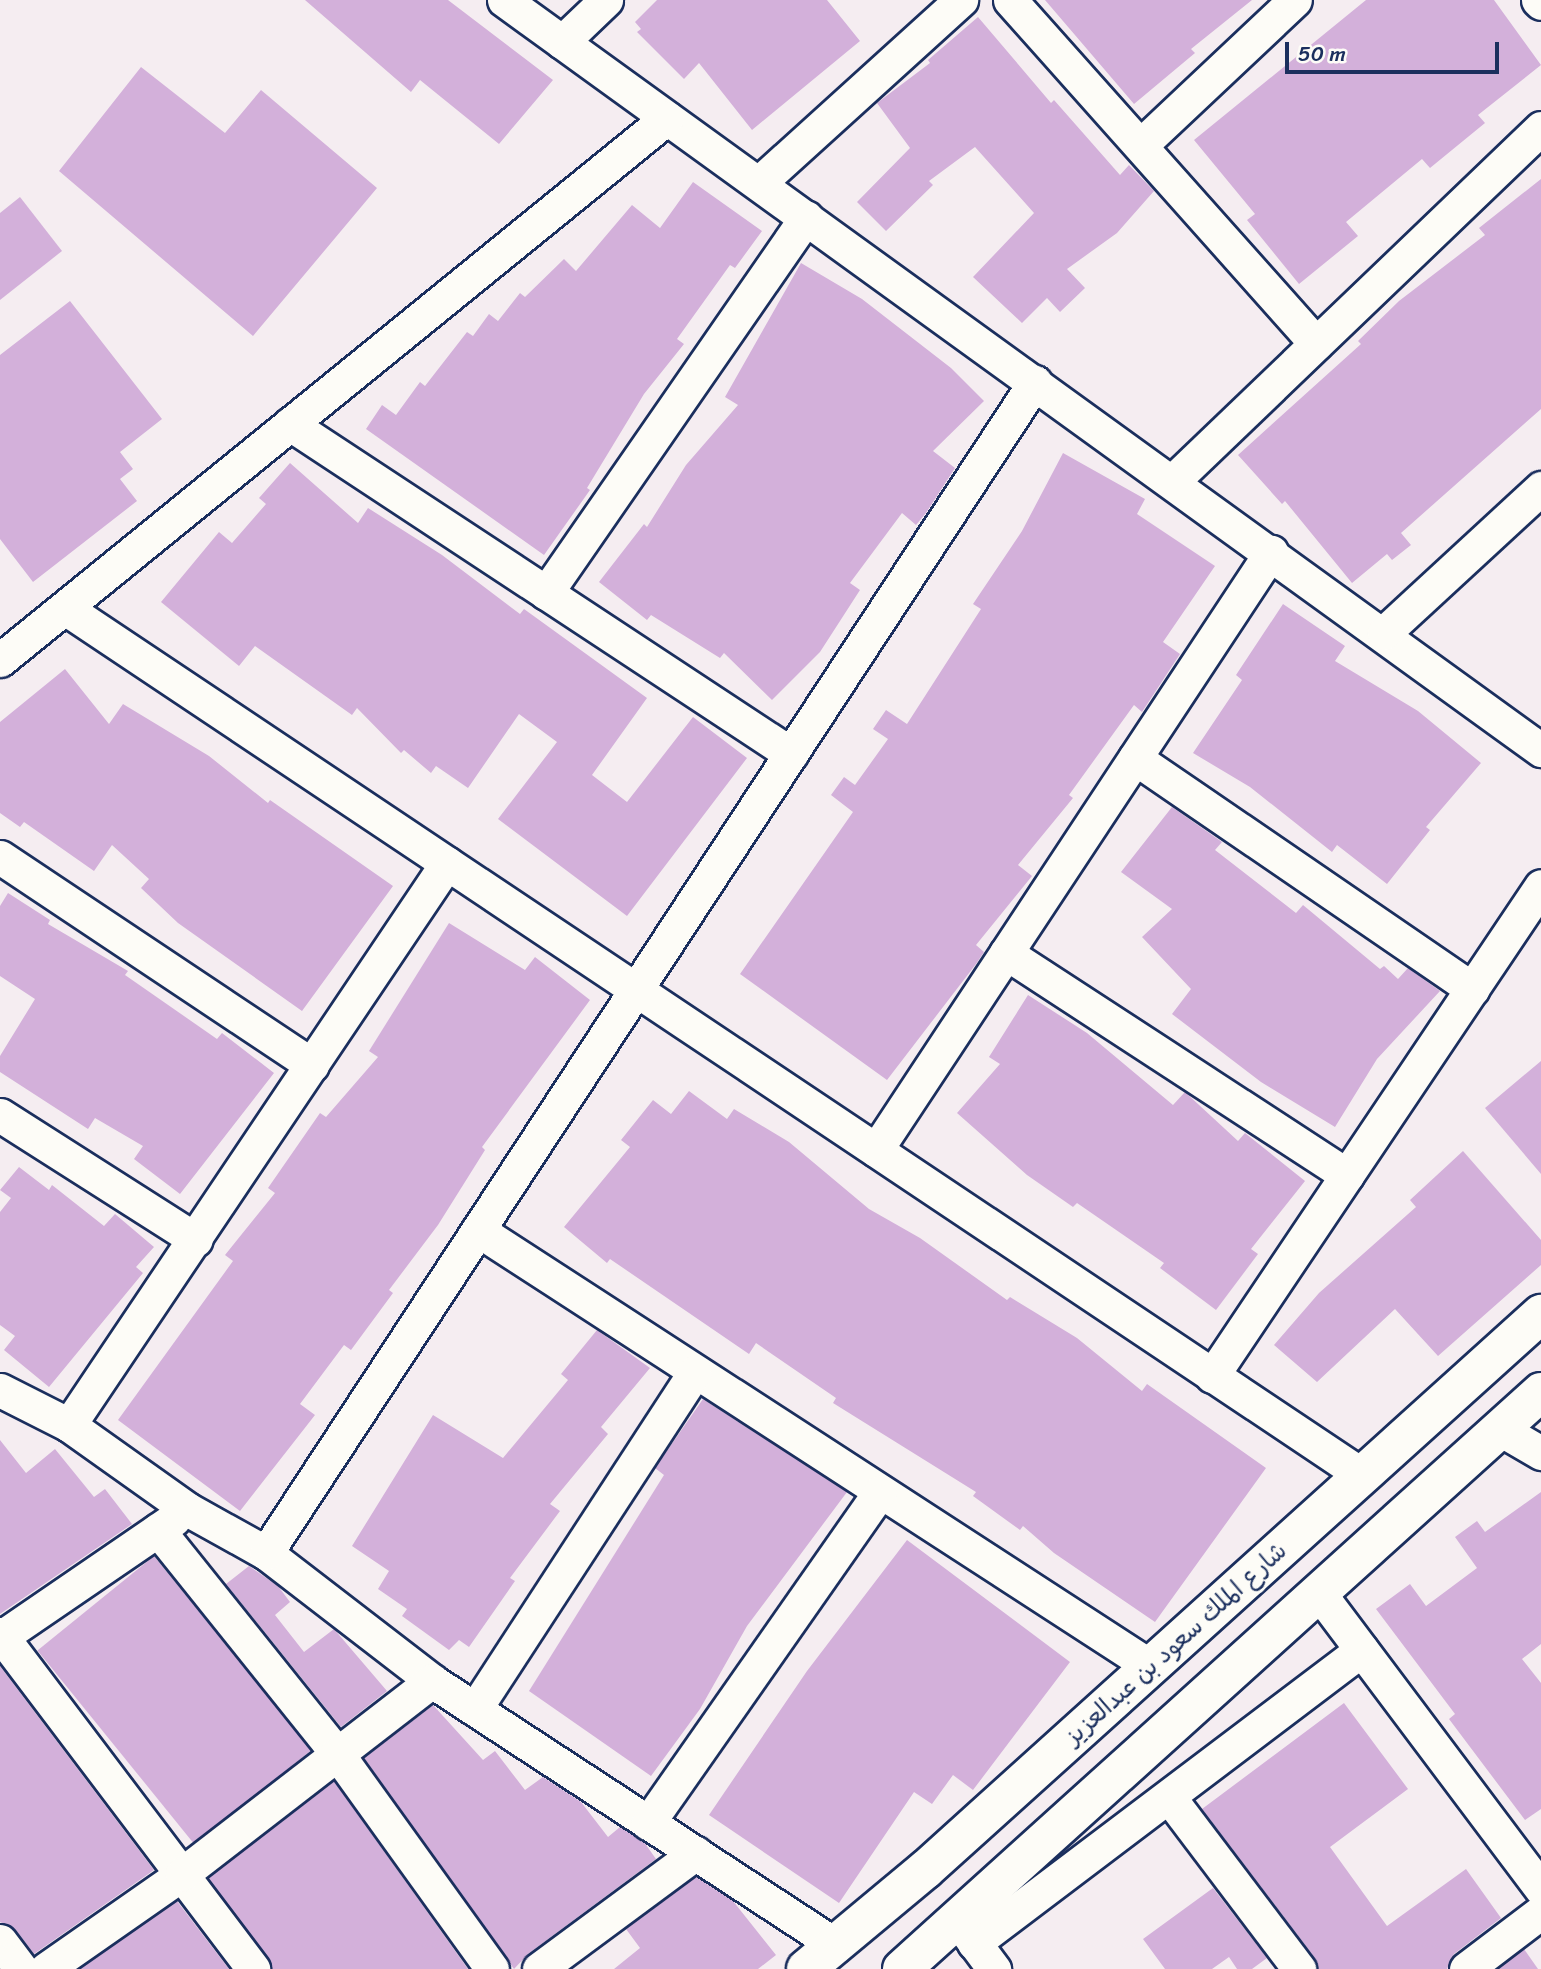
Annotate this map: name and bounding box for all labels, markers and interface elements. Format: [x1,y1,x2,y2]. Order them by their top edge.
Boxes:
scale bar [1289,28,1502,72]
text: 50 m [1298,35,1346,73]
street label: شارع الملك سعود بن عبدالعزيز [1059,1537,1293,1751]

